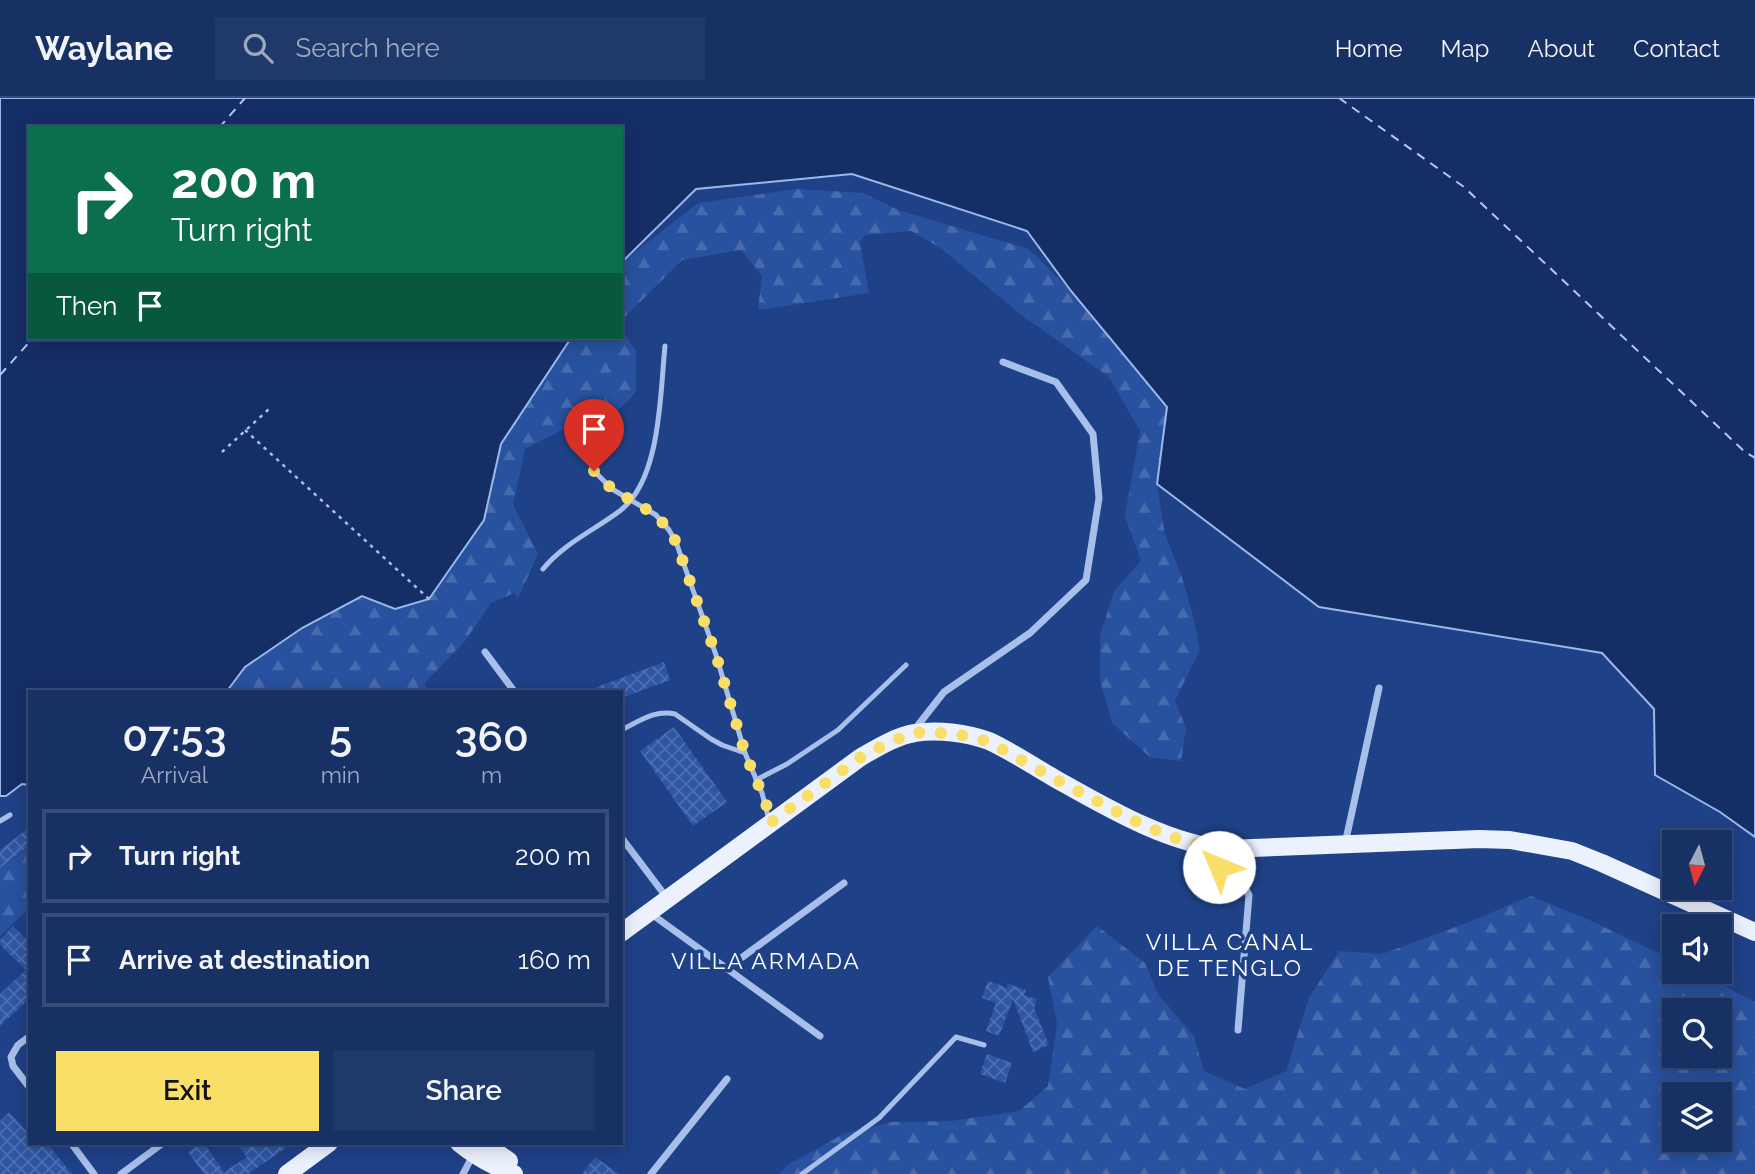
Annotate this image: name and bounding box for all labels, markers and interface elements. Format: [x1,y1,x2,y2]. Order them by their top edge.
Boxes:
search box [215,17,705,80]
text: Waylane [35,29,173,68]
icon: search [239,29,277,67]
text: Search here [295,33,440,63]
text: Home [1335,34,1403,63]
text: Map [1441,34,1489,63]
text: About [1527,34,1595,63]
text: Contact [1633,34,1720,63]
text: 200 m [171,152,316,209]
icon: right [56,154,147,245]
text: Turn right [171,211,312,248]
icon: arrive [131,287,169,325]
text: Then [56,291,117,321]
pin [564,399,624,471]
icon: arrive [575,410,613,448]
text: 07:53 [122,712,227,761]
text: 5 [329,712,352,761]
text: 360 [454,712,529,761]
text: Arrival [141,761,208,788]
text: min [321,761,360,788]
text: m [481,761,502,788]
position arrow [1182,830,1256,904]
north arrow [1662,830,1732,900]
map controls [1662,830,1732,1152]
icon: right [60,837,98,875]
text: Turn right [119,841,240,871]
text: 200 m [515,841,591,871]
button: sound [1662,914,1732,984]
district label: VILLA CANAL DE TENGLO [1146,928,1314,981]
icon: arrive [60,941,98,979]
text: Arrive at destination [119,945,370,975]
text: 160 m [518,945,591,975]
district label: VILLA ARMADA [671,947,861,974]
button: search [1662,998,1732,1068]
button: Exit [56,1051,319,1131]
button: Share [333,1051,595,1131]
button: layers [1662,1082,1732,1152]

